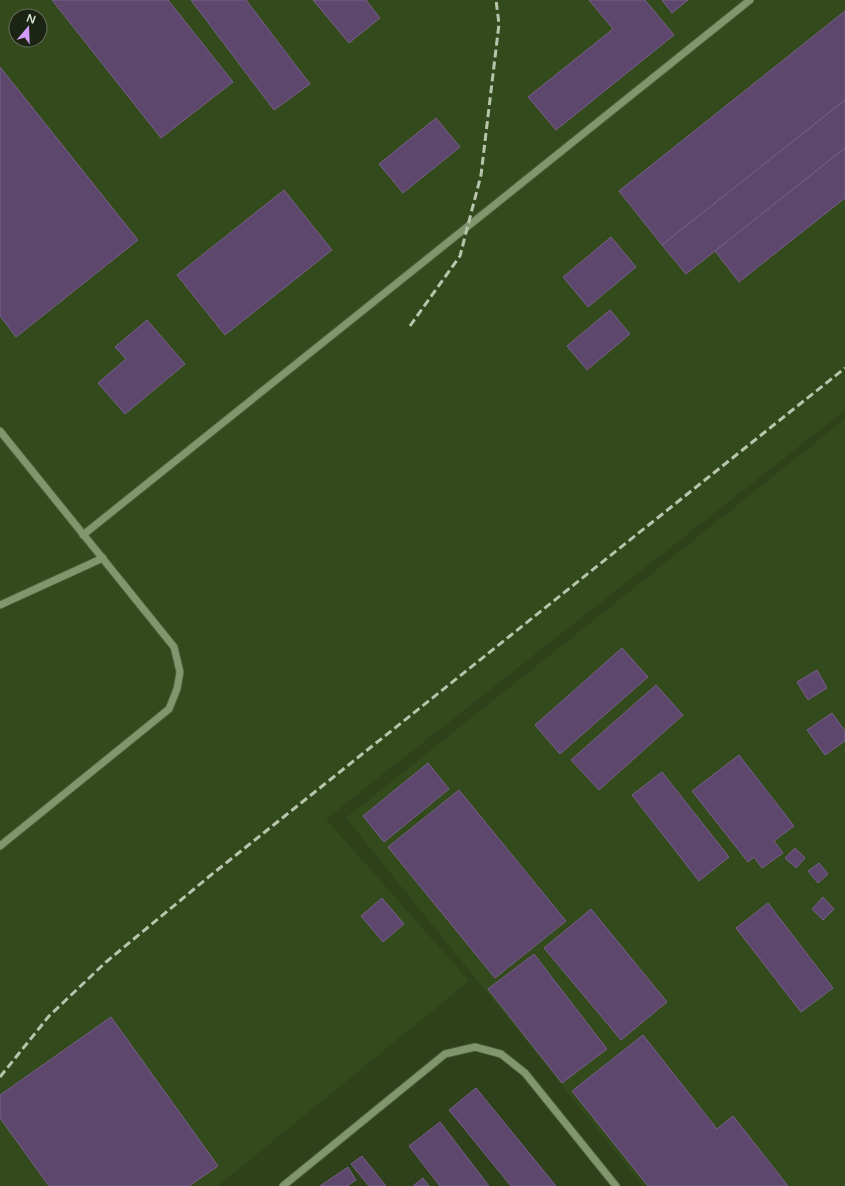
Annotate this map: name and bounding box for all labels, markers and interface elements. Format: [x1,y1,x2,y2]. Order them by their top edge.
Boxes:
north arrow [8,8,48,48]
text: N [25,11,37,27]

